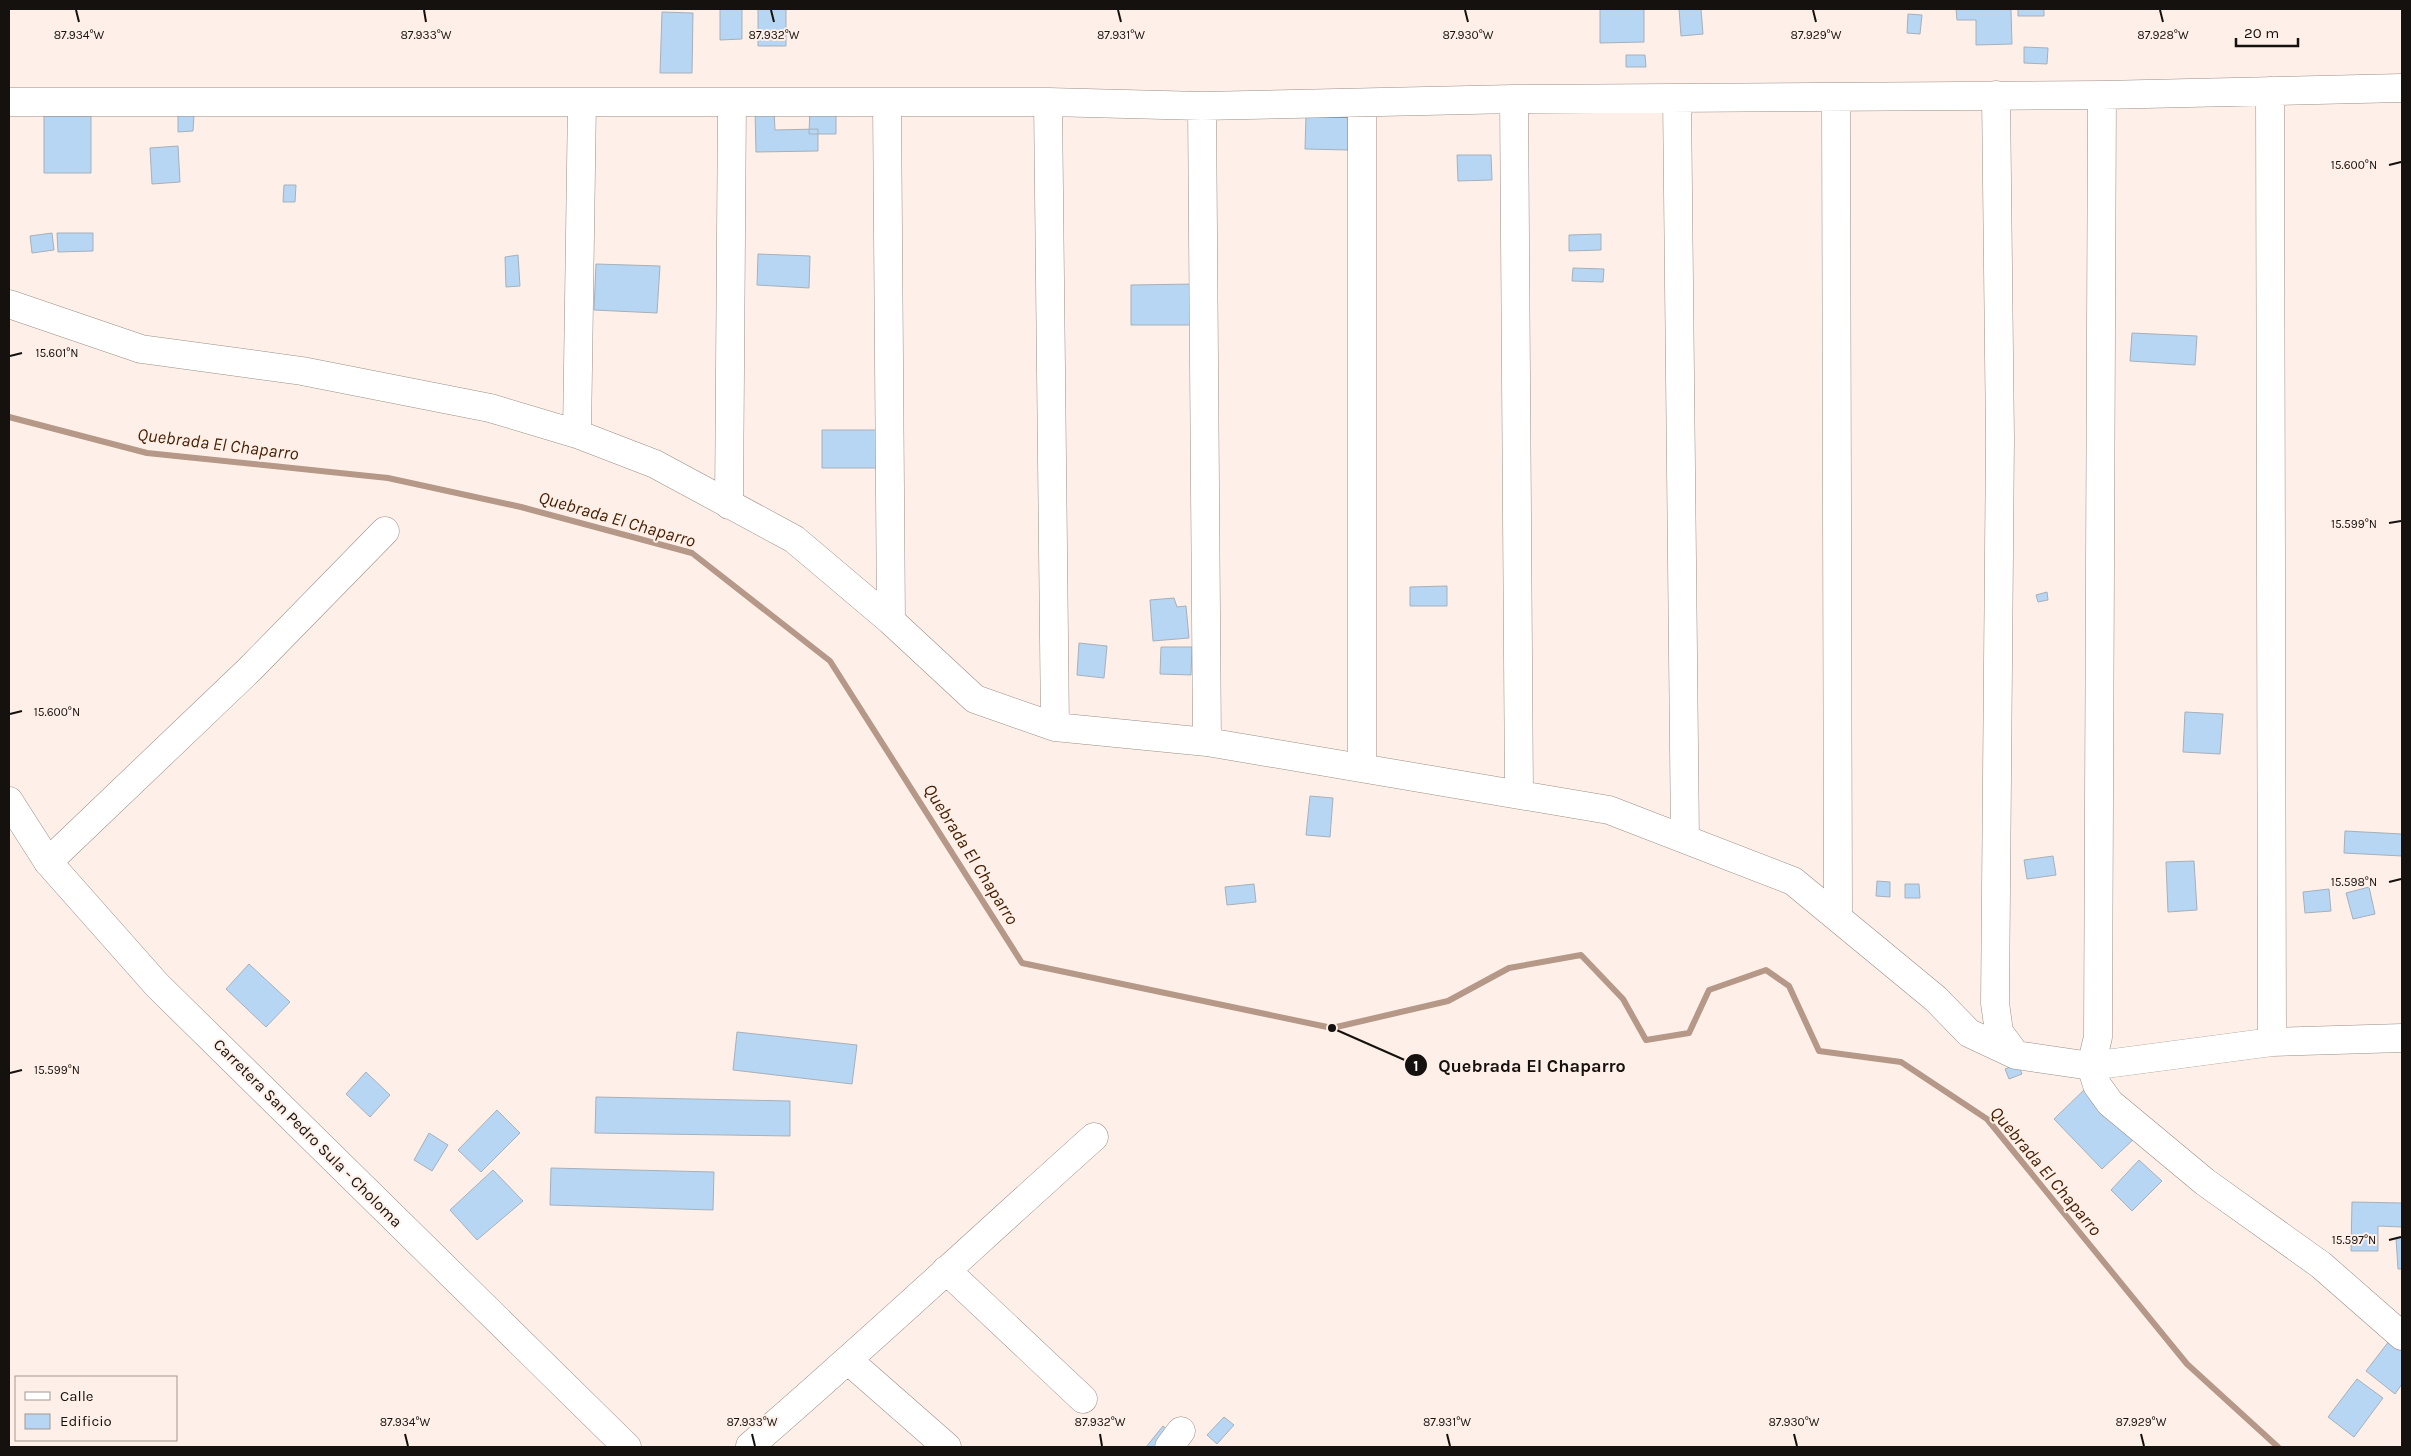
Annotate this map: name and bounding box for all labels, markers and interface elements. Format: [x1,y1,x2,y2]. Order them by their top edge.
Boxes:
scale bar [2236,15,2298,47]
text: 20 m [2244,24,2279,42]
text: 87.934°W [54,28,105,42]
text: 87.933°W [400,28,452,42]
text: 87.932°W [749,28,800,42]
text: 87.931°W [1097,28,1145,42]
text: 87.930°W [1442,28,1494,42]
text: 87.929°W [1791,28,1842,42]
text: 87.928°W [2137,28,2189,42]
text: 15.600°N [2331,158,2377,172]
text: 15.601°N [35,346,79,360]
water label: Quebrada El Chaparro [136,423,300,465]
water label: Quebrada El Chaparro [536,486,698,552]
text: 15.599°N [2331,517,2377,531]
text: 15.600°N [34,705,80,719]
water label: Quebrada El Chaparro [919,779,1023,929]
text: 15.598°N [2331,875,2377,889]
street label: Carretera San Pedro Sula - Choloma [210,1035,406,1231]
callout: Quebrada El Chaparro [1403,1049,1636,1082]
text: Quebrada El Chaparro [1438,1055,1626,1077]
text: 1 [1413,1057,1419,1075]
text: 15.599°N [34,1063,80,1077]
water label: Quebrada El Chaparro [1985,1102,2107,1240]
text: 15.597°N [2332,1233,2376,1247]
legend [15,1376,178,1441]
text: Calle [60,1387,94,1405]
text: Edificio [60,1412,112,1430]
text: 87.934°W [380,1415,431,1429]
text: 87.933°W [726,1415,778,1429]
text: 87.932°W [1075,1415,1126,1429]
text: 87.931°W [1423,1415,1471,1429]
text: 87.930°W [1768,1415,1820,1429]
text: 87.929°W [2116,1415,2167,1429]

